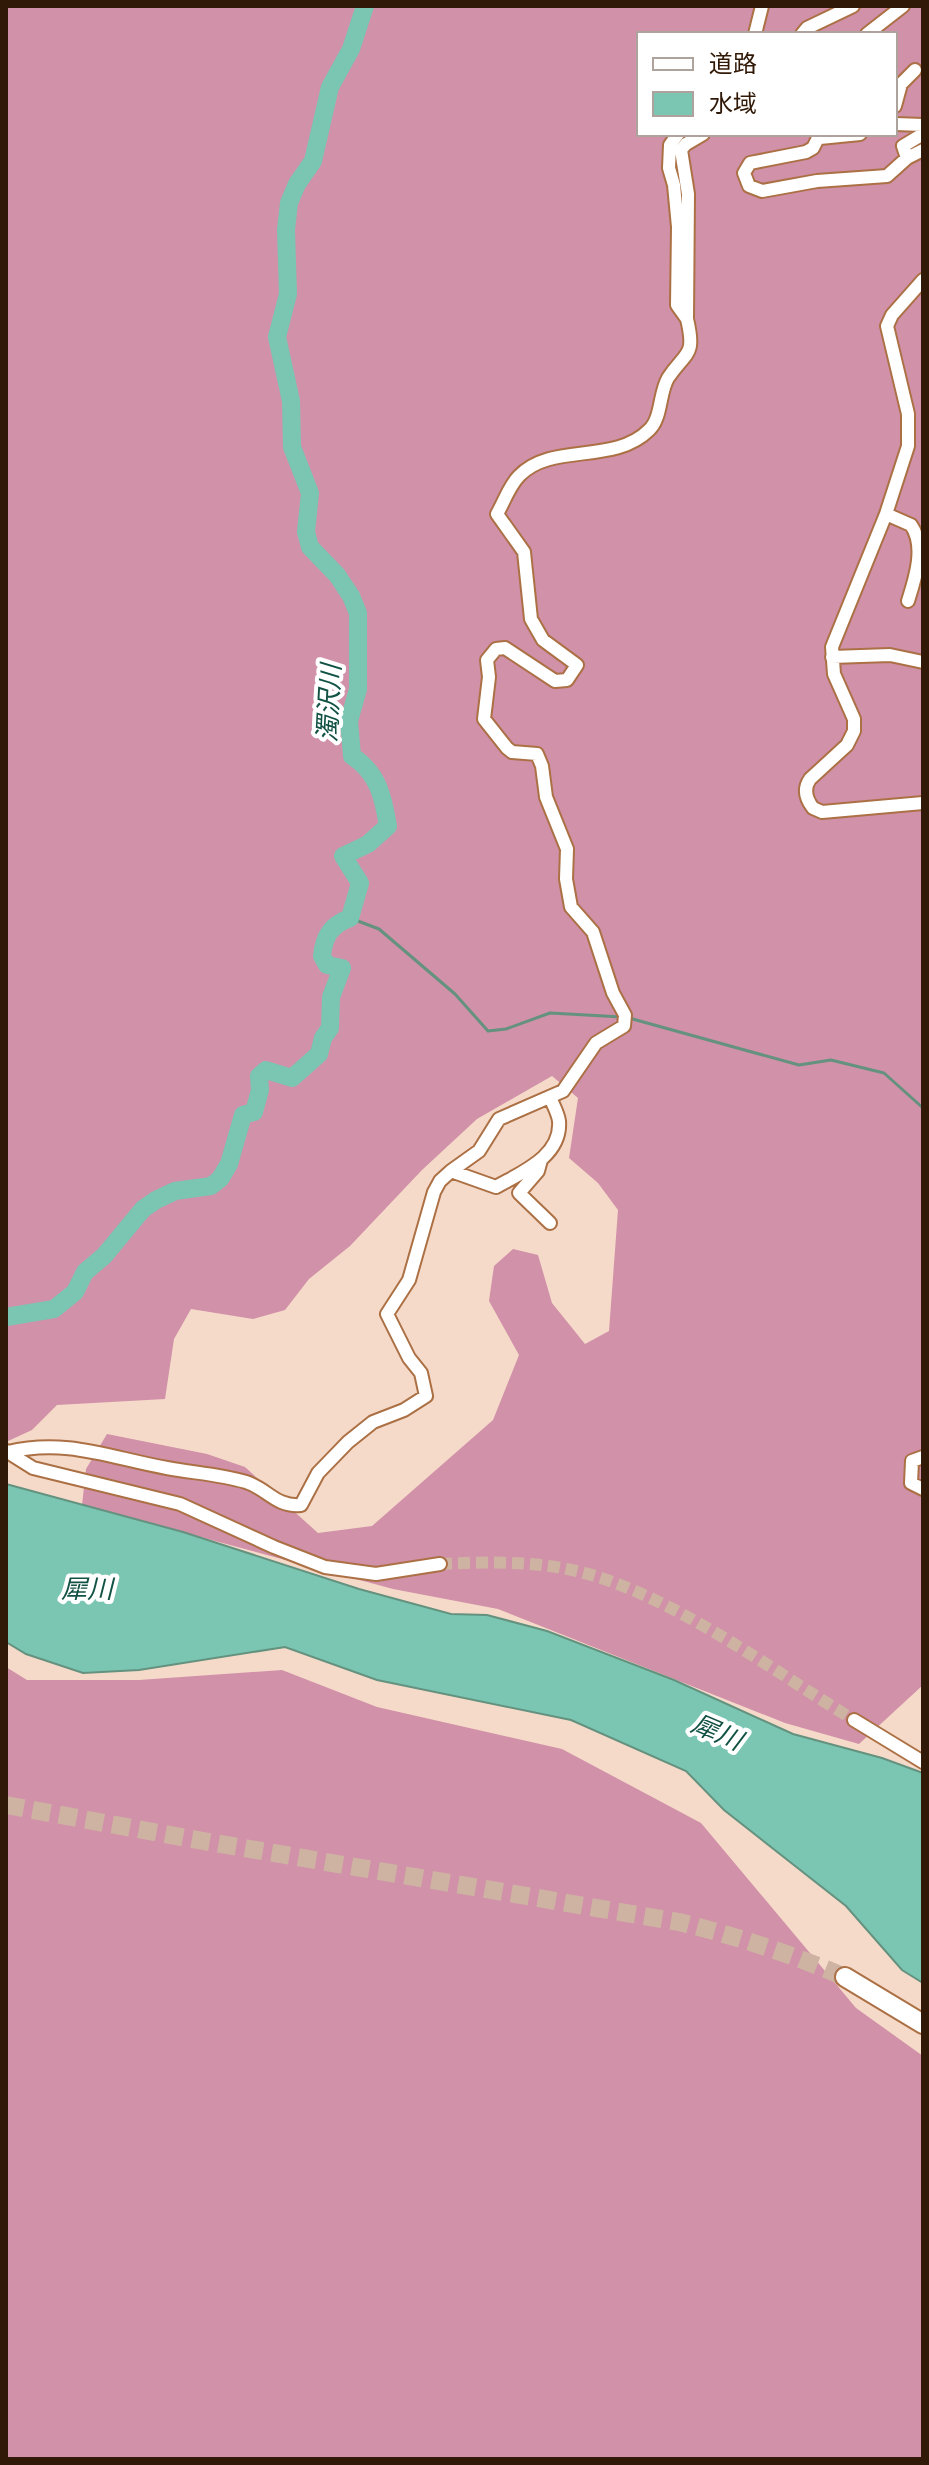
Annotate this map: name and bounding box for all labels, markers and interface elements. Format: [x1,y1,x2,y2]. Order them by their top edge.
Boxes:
legend [637,32,897,136]
text: 道路 [709,50,757,78]
text: 水域 [709,90,757,118]
water label: 濁沢川 [312,660,346,743]
water label: 犀川 [61,1574,116,1604]
water label: 犀川 [687,1708,750,1757]

